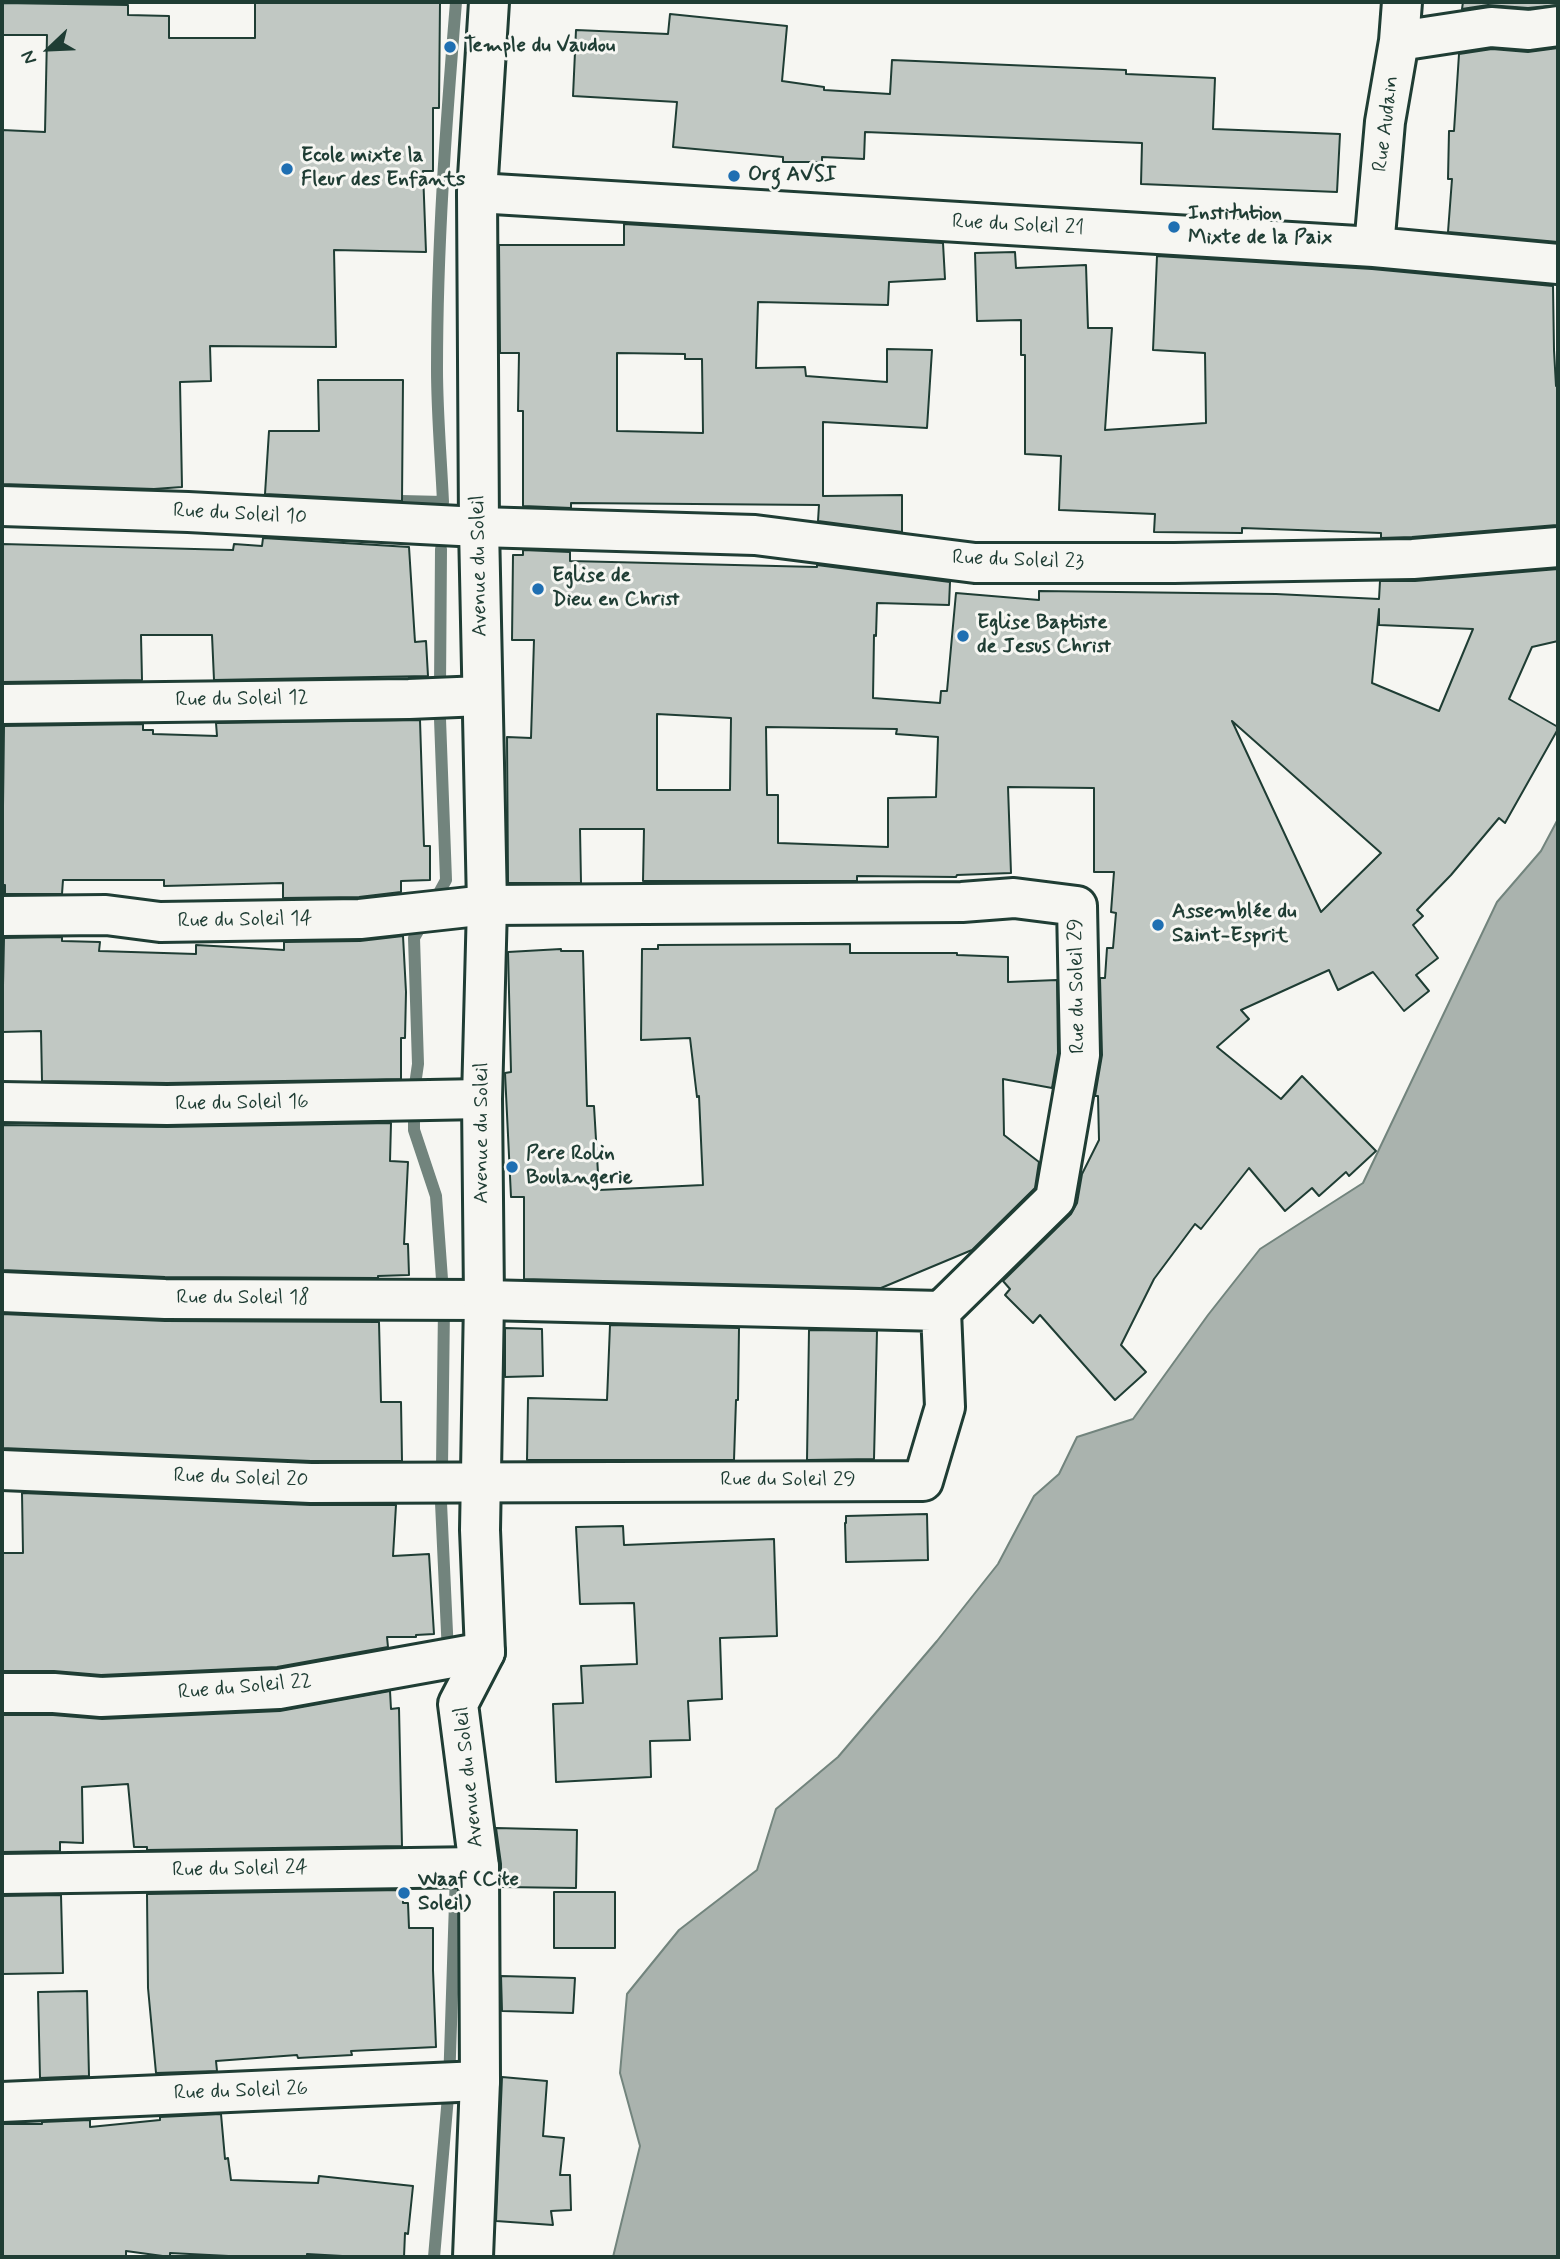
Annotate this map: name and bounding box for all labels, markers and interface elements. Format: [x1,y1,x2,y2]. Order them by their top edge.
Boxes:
north arrow [14,14,84,84]
place label: Temple du Vaudou [464,34,615,60]
marker: Temple du Vaudou [442,39,458,55]
text: N [15,47,43,68]
street label: Rue Audain [1369,74,1405,174]
place label: Ecole mixte la Fleur des Enfants [301,144,465,194]
marker: Ecole mixte la Fleur des Enfants [279,161,295,177]
place label: Org AVSI [748,163,837,189]
marker: Org AVSI [726,168,742,184]
place label: Institution Mixte de la Paix [1188,202,1332,252]
street label: Rue du Soleil 21 [951,210,1085,242]
marker: Institution Mixte de la Paix [1166,219,1182,235]
street label: Avenue du Soleil [466,495,494,637]
street label: Rue du Soleil 10 [172,499,308,531]
street label: Rue du Soleil 23 [952,546,1084,576]
place label: Eglise de Dieu en Christ [552,564,679,614]
marker: Eglise de Dieu en Christ [530,581,546,597]
place label: Eglise Baptiste de Jesus Christ [977,611,1111,661]
marker: Eglise Baptiste de Jesus Christ [955,628,971,644]
street label: Rue du Soleil 12 [175,686,309,714]
place label: Assemblée du Saint-Esprit [1172,900,1296,950]
street label: Rue du Soleil 14 [177,907,313,935]
marker: Assemblée du Saint-Esprit [1150,917,1166,933]
street label: Rue du Soleil 29 [1064,918,1092,1054]
street label: Avenue du Soleil [470,1062,496,1204]
street label: Rue du Soleil 16 [175,1090,309,1118]
place label: Pere Rolin Boulangerie [526,1142,633,1192]
marker: Pere Rolin Boulangerie [504,1159,520,1175]
street label: Rue du Soleil 18 [176,1286,310,1312]
street label: Rue du Soleil 20 [173,1464,309,1494]
street label: Rue du Soleil 29 [720,1468,856,1494]
street label: Rue du Soleil 22 [177,1670,313,1706]
street label: Avenue du Soleil [450,1705,490,1849]
street label: Rue du Soleil 24 [172,1856,308,1884]
place label: Waaf (Cite Soleil) [418,1868,519,1918]
marker: Waaf (Cite Soleil) [396,1885,412,1901]
street label: Rue du Soleil 26 [173,2077,309,2107]

